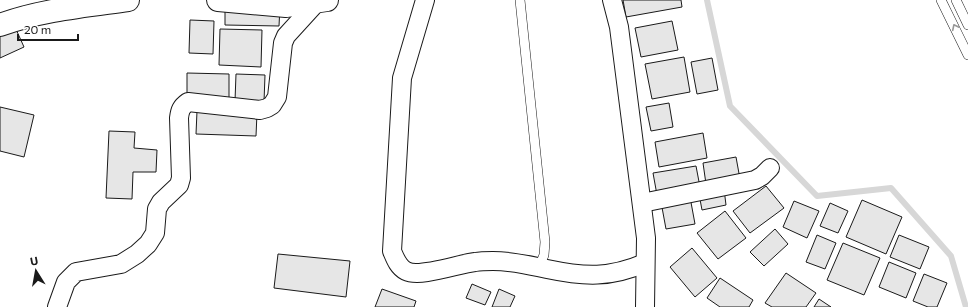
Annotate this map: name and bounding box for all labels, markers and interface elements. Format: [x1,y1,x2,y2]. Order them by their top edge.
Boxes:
scale bar [18,16,78,42]
text: 20 m [24,22,51,36]
one-way arrow [952,24,960,32]
north arrow [16,251,56,291]
text: U [29,254,39,268]

